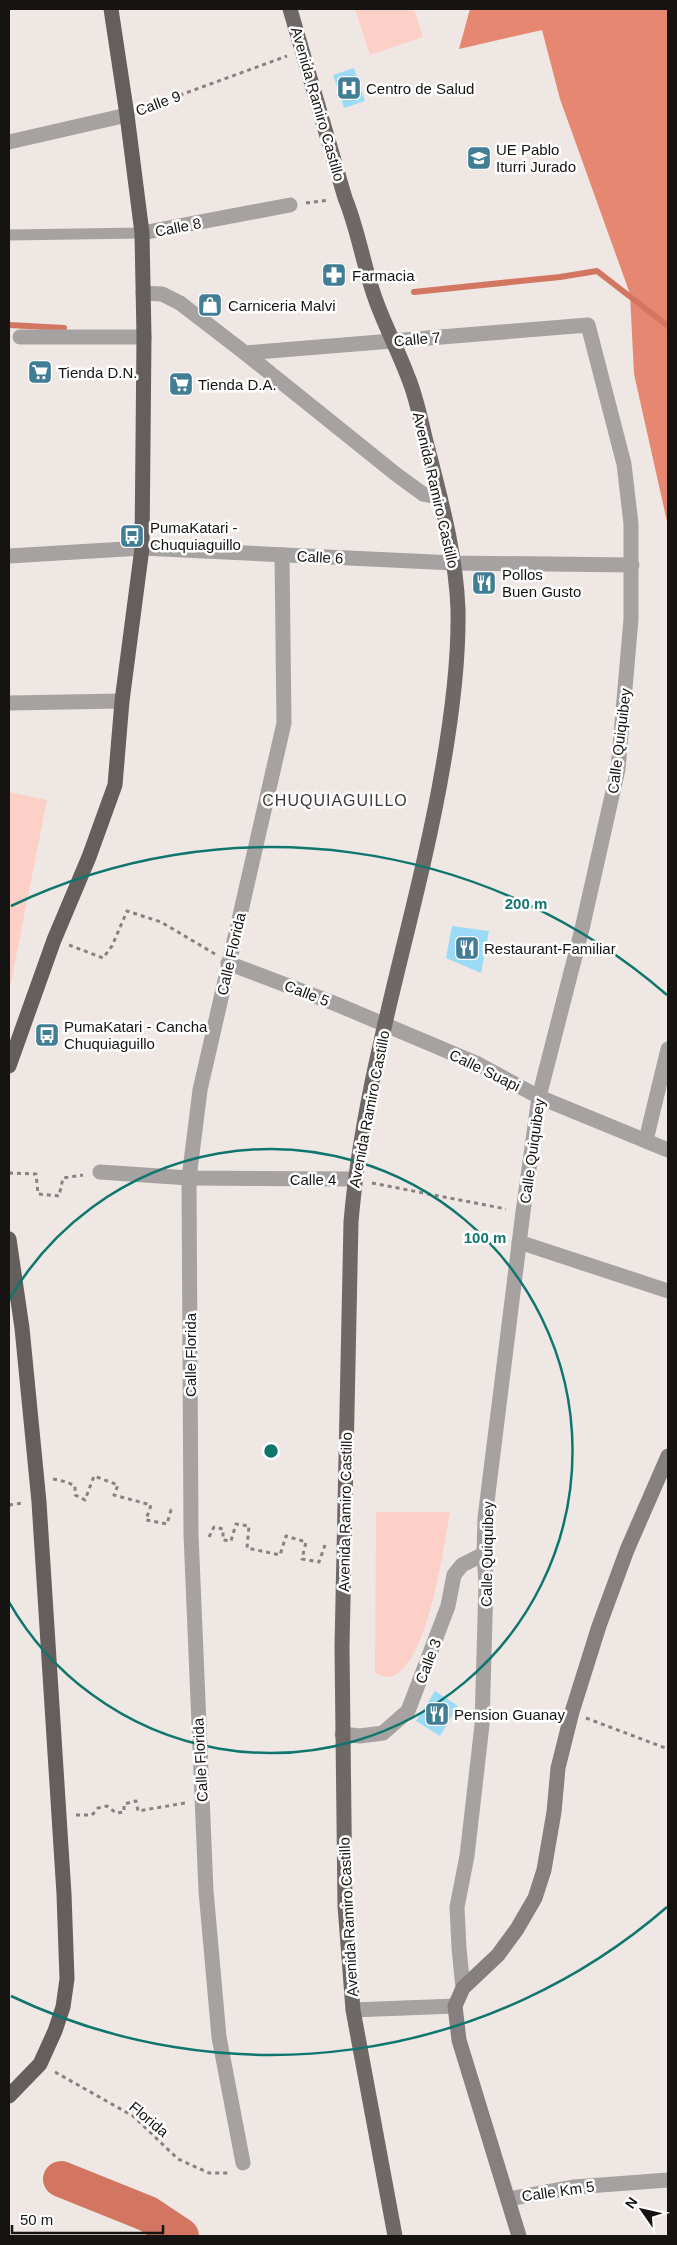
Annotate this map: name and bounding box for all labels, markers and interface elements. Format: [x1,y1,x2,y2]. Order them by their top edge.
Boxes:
street label: Avenida Ramiro Castillo [288,25,348,183]
hospital icon: Centro de Salud [336,75,362,101]
place label: Centro de Salud [366,80,474,97]
street label: Calle 9 [133,87,183,119]
place label: UE Pablo Iturri Jurado [496,141,576,175]
school or university icon: UE Pablo Iturri Jurado [466,145,492,171]
street label: Calle 8 [153,214,203,240]
pharmacy icon: Farmacia [321,262,347,288]
place label: Farmacia [352,267,415,284]
shop icon: Carniceria Malvi [197,292,223,318]
place label: Carniceria Malvi [228,297,336,314]
street label: Calle 7 [393,328,441,350]
supermarket icon: Tienda D.N. [27,359,53,385]
place label: Tienda D.N. [58,364,137,381]
supermarket icon: Tienda D.A. [168,371,194,397]
place label: Tienda D.A. [198,376,277,393]
street label: Avenida Ramiro Castillo [410,410,462,570]
place label: PumaKatari - Chuquiaguillo [150,519,241,553]
bus stop icon: PumaKatari - Chuquiaguillo [119,523,145,549]
street label: Calle 6 [296,547,344,567]
place label: Pollos Buen Gusto [502,566,581,600]
restaurant icon: Pollos Buen Gusto [471,570,497,596]
street label: Calle Quiquibey [604,687,634,795]
district label: CHUQUIAGUILLO [262,792,408,809]
text: 200 m [505,895,547,912]
street label: Calle Florida [213,910,249,997]
restaurant icon: Restaurant-Familiar [454,935,480,961]
place label: Restaurant-Familiar [484,940,616,957]
street label: Calle 5 [282,977,332,1009]
place label: PumaKatari - Cancha Chuquiaguillo [64,1018,208,1052]
bus stop icon: PumaKatari - Cancha Chuquiaguillo [34,1022,60,1048]
street label: Avenida Ramiro Castillo [345,1029,393,1189]
street label: Calle Suapi [447,1046,523,1094]
street label: Calle Quiquibey [516,1097,548,1205]
street label: Calle 4 [290,1171,336,1188]
text: 100 m [464,1229,506,1246]
street label: Calle Florida [182,1312,199,1397]
street label: Avenida Ramiro Castillo [335,1432,355,1592]
centre of rings [262,1442,280,1460]
street label: Calle Quiquibey [478,1500,496,1607]
street label: Calle 3 [412,1636,444,1686]
restaurant icon: Pension Guanay [424,1701,450,1727]
place label: Pension Guanay [454,1706,565,1723]
street label: Calle Florida [189,1717,211,1802]
street label: Avenida Ramiro Castillo [335,1837,361,1997]
street label: Florida [126,2098,173,2141]
street label: Calle Km 5 [520,2177,596,2205]
north arrow [617,2185,667,2235]
text: N [622,2194,641,2211]
scale bar [12,2202,164,2234]
text: 50 m [20,2211,53,2228]

